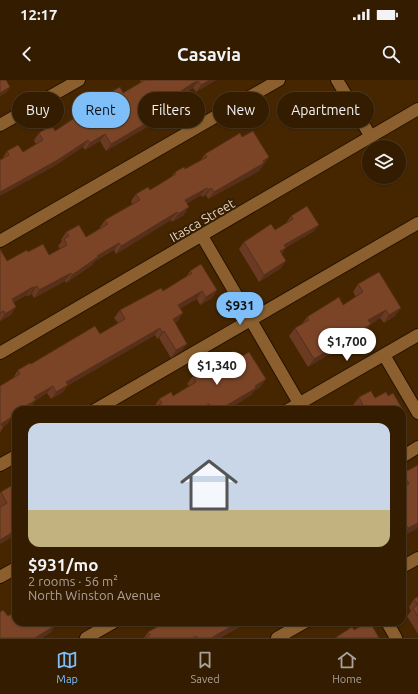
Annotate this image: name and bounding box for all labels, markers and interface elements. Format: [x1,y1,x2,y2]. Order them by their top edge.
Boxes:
text: 12:17 [20,6,58,23]
icon: back [16,43,38,65]
icon: search [380,43,402,65]
text: Casavia [177,44,241,64]
chip: Buy [12,92,64,128]
chip: Rent [72,92,130,128]
chip: Filters [138,92,205,128]
chip: New [213,92,269,128]
chip: Apartment [277,92,374,128]
map controls [362,140,406,184]
button: layers [362,140,406,184]
street label: Itasca Street [167,196,237,244]
pin: $931 [216,292,264,326]
text: $931 [225,298,255,312]
pin: $1,700 [314,328,380,362]
text: $1,700 [327,334,367,348]
pin: $1,340 [184,352,250,386]
text: $1,340 [197,358,237,372]
icon: home [173,449,245,521]
text: $931/mo [28,555,98,574]
text: 2 rooms · 56 m² [28,574,118,588]
text: North Winston Avenue [28,588,161,602]
tab: Map [56,649,78,685]
tab: Saved [191,649,220,685]
tab: Home [332,649,362,685]

